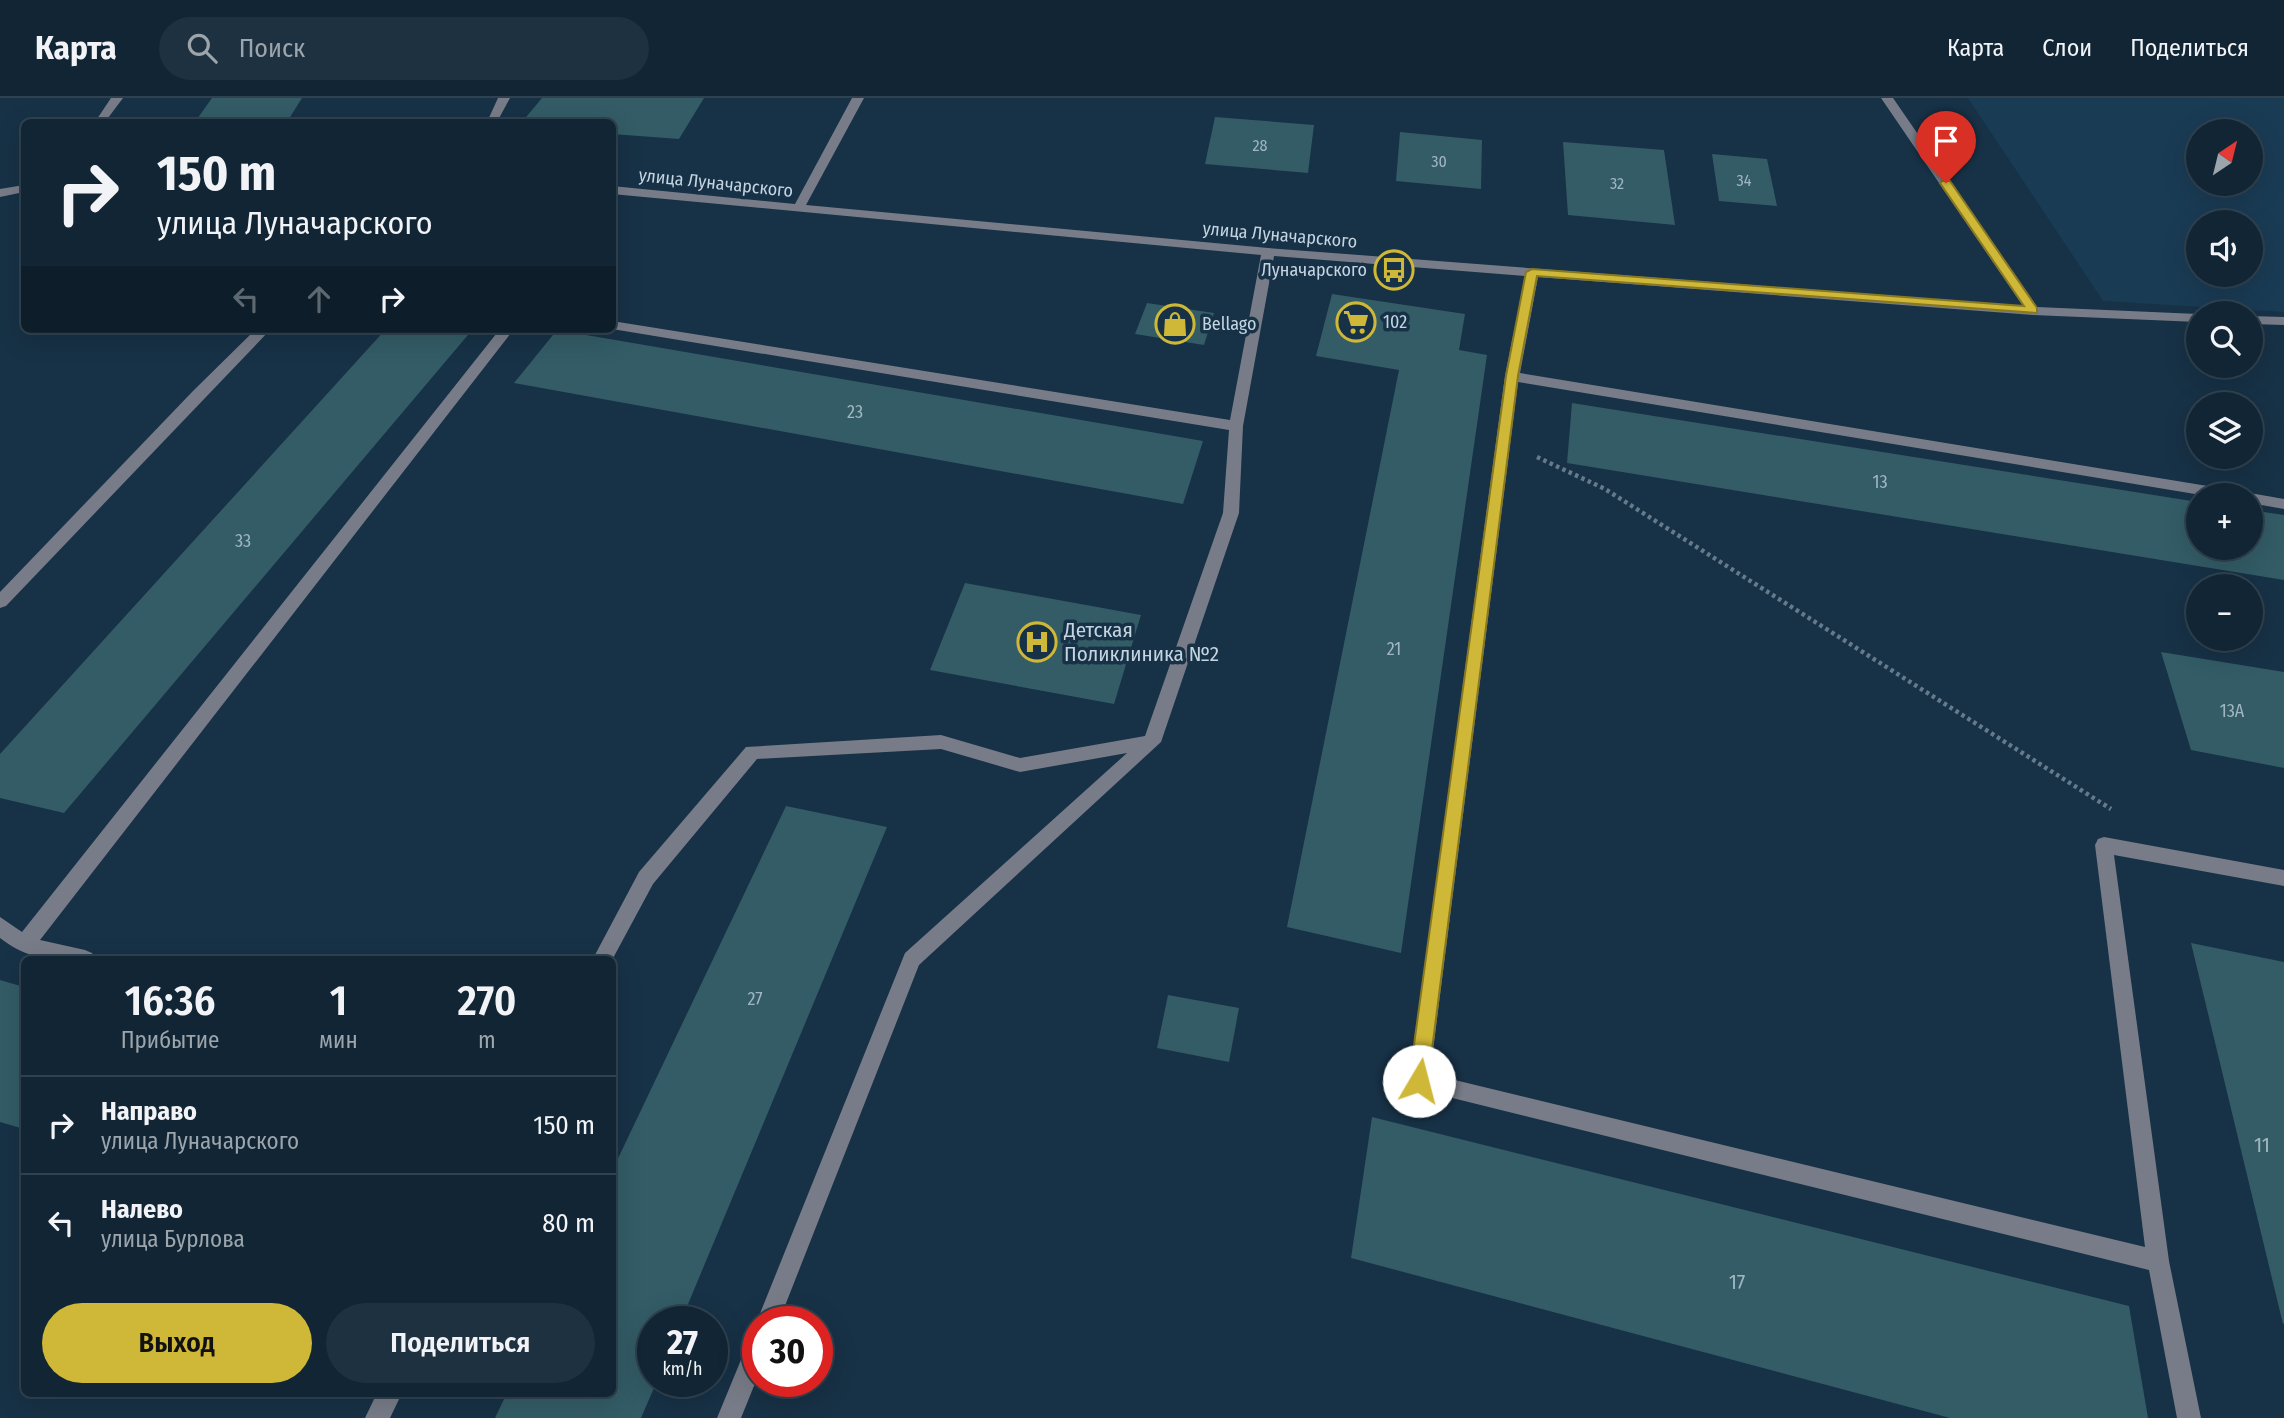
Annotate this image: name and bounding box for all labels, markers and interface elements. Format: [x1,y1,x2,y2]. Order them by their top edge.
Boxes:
search box [159,17,649,80]
text: Карта [35,28,117,68]
icon: search [183,29,221,67]
text: Поиск [239,33,305,64]
text: Карта [1947,34,2004,62]
text: Слои [2042,34,2092,62]
text: Поделиться [2130,34,2249,62]
pin [1916,111,1976,183]
north arrow [2186,119,2263,196]
map controls [2186,119,2263,651]
icon: arrive [1927,122,1965,160]
house number: 28 [1252,136,1268,155]
text: 150 m [157,144,276,203]
icon: right [42,147,133,238]
house number: 30 [1431,152,1447,171]
street label: улица Луначарского [638,164,794,202]
house number: 34 [1737,171,1752,190]
house number: 32 [1610,174,1624,193]
text: улица Луначарского [157,204,433,242]
button: sound [2186,210,2263,287]
street label: улица Луначарского [1202,217,1358,253]
bus stop icon: Луначарского [1373,249,1415,291]
place label: Луначарского [1261,259,1367,281]
icon: left [227,280,265,318]
icon: ahead [300,280,338,318]
icon: right [373,280,411,318]
supermarket icon: 102 [1335,301,1377,343]
button: search [2186,301,2263,378]
shop icon: Bellago [1154,303,1196,345]
place label: 102 [1383,311,1407,333]
place label: Bellago [1202,313,1256,335]
button: layers [2186,392,2263,469]
house number: 23 [847,401,863,423]
house number: 13 [1872,471,1888,493]
button: + [2186,483,2263,560]
house number: 33 [235,530,251,552]
button: − [2186,574,2263,651]
place label: Детская Поликлиника №2 [1063,617,1219,667]
hospital icon: Детская Поликлиника №2 [1016,621,1058,663]
house number: 21 [1387,638,1401,660]
house number: 13А [2220,700,2245,722]
text: 16:36 [125,976,215,1026]
text: 1 [330,976,347,1026]
text: 270 [457,976,516,1026]
house number: 27 [747,988,763,1010]
text: Прибытие [121,1026,219,1054]
text: мин [319,1026,358,1054]
text: m [478,1026,496,1054]
position arrow [1382,1044,1456,1118]
text: Направо [101,1096,197,1127]
icon: right [42,1106,80,1144]
text: 150 m [533,1110,595,1141]
text: улица Луначарского [101,1127,299,1155]
house number: 11 [2254,1132,2270,1158]
text: Налево [101,1194,183,1225]
icon: left [42,1204,80,1242]
text: 80 m [542,1208,595,1239]
text: улица Бурлова [101,1225,245,1253]
house number: 17 [1729,1269,1745,1295]
button: Выход [42,1303,312,1383]
button: Поделиться [326,1303,595,1383]
speed limit sign: 30 [742,1306,833,1397]
text: 27 [667,1321,698,1363]
text: km/h [662,1358,703,1380]

